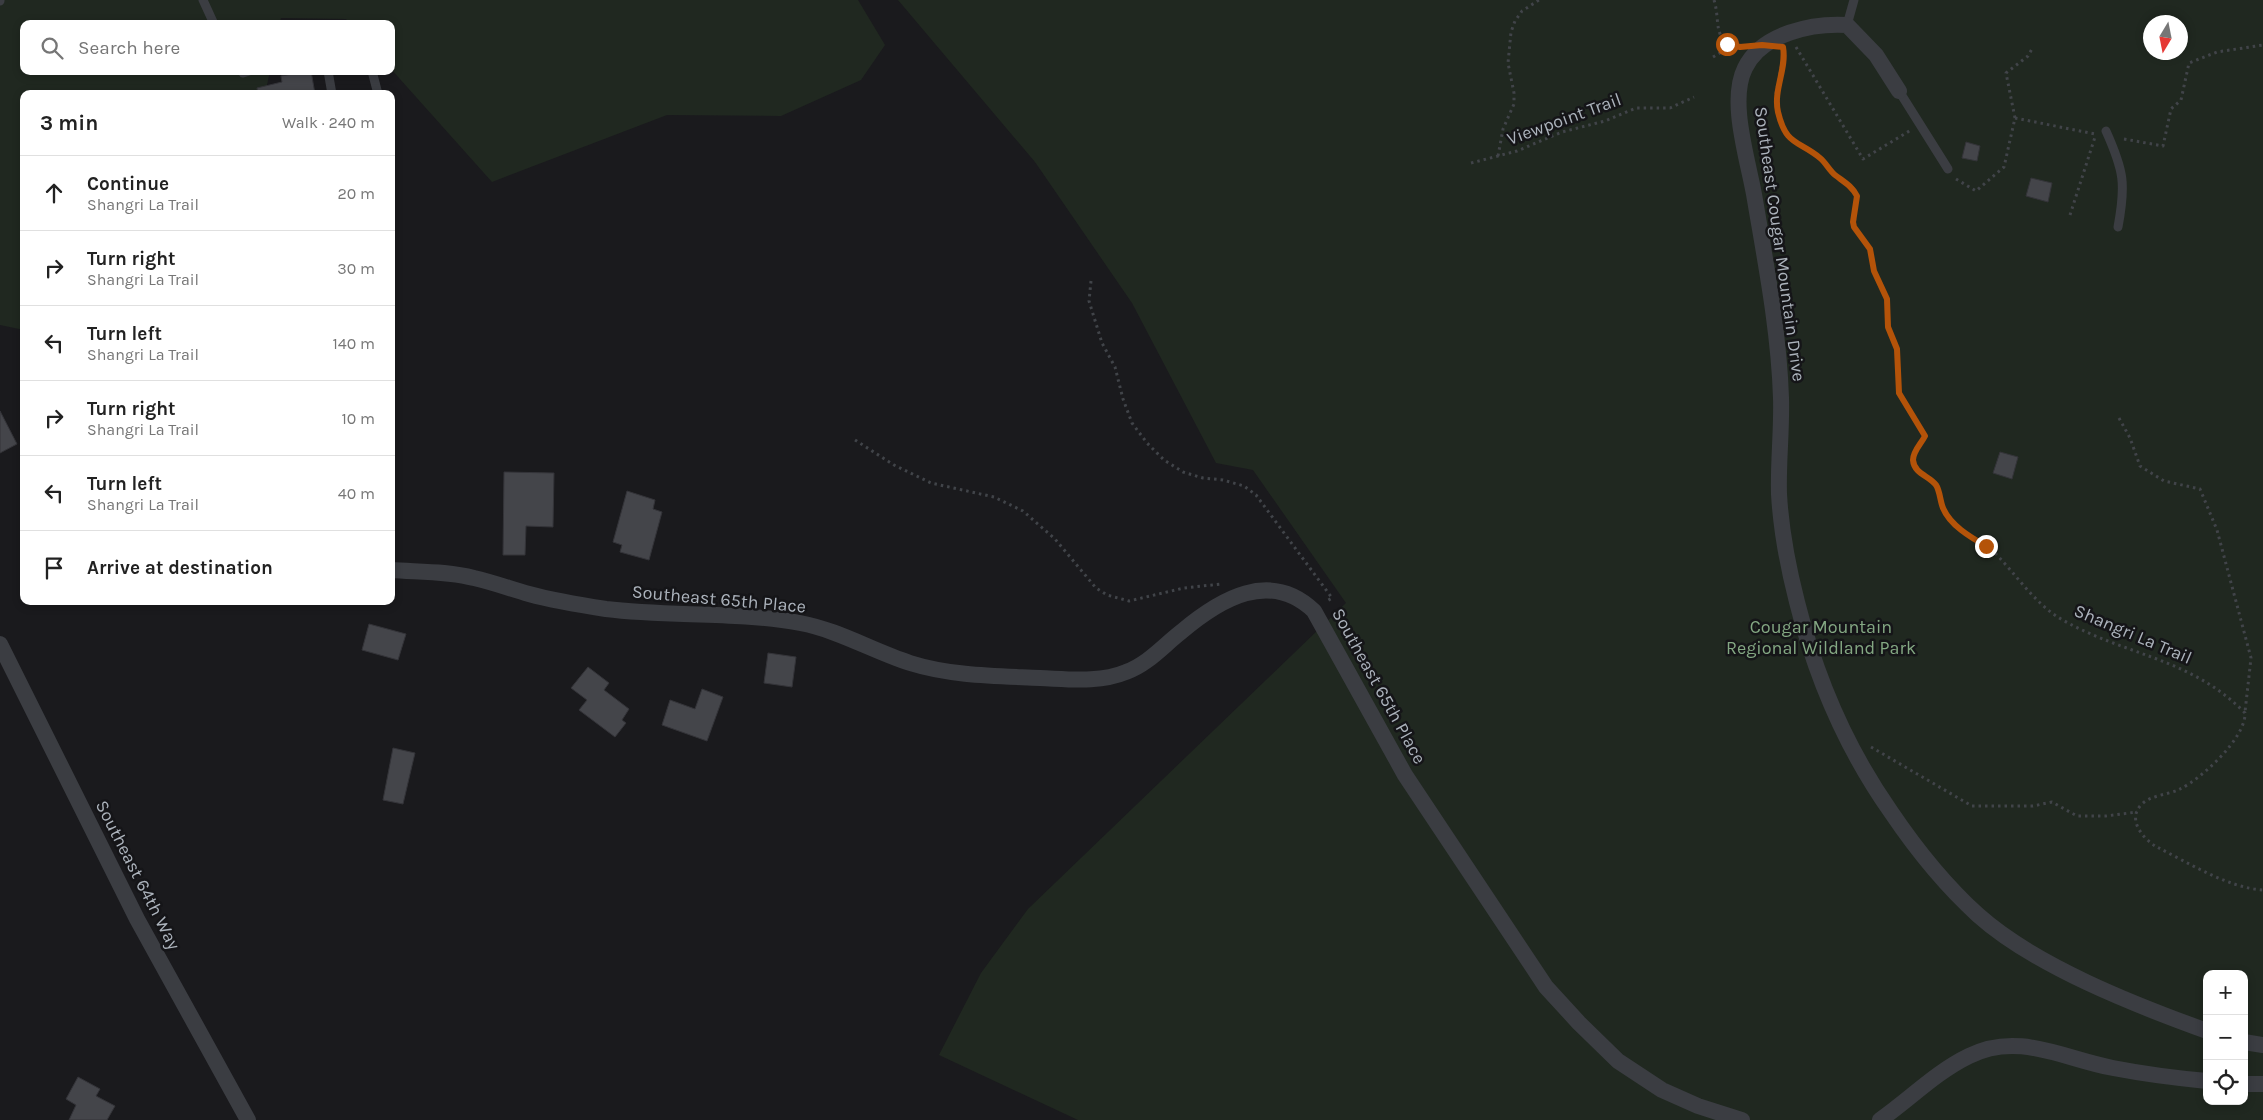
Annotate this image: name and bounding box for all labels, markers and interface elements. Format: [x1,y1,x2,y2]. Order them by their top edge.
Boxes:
north arrow [2143,15,2188,60]
search box [20,20,395,75]
route start [1716,33,1739,56]
icon: search [38,34,66,62]
text: Search here [78,37,180,59]
street label: Viewpoint Trail [1504,88,1624,150]
street label: Southeast Cougar Mountain Drive [1750,105,1810,383]
text: 3 min [40,111,98,135]
text: Walk · 240 m [282,113,375,132]
text: Continue [87,173,169,195]
icon: ahead [40,179,68,207]
text: 20 m [337,184,375,203]
text: Shangri La Trail [87,195,199,214]
text: Turn right [87,248,176,270]
icon: right [40,254,68,282]
text: 30 m [337,259,375,278]
text: Shangri La Trail [87,270,199,289]
text: Turn left [87,323,162,345]
icon: left [40,329,68,357]
text: 140 m [333,334,375,353]
text: Shangri La Trail [87,345,199,364]
text: Turn right [87,398,176,420]
icon: right [40,404,68,432]
text: 10 m [341,409,375,428]
text: Shangri La Trail [87,420,199,439]
text: Turn left [87,473,162,495]
icon: left [40,479,68,507]
text: 40 m [338,484,375,503]
text: Shangri La Trail [87,495,199,514]
route end [1975,535,1998,558]
icon: arrive [40,554,68,582]
text: Arrive at destination [87,557,273,579]
street label: Southeast 65th Place [631,580,807,618]
street label: Shangri La Trail [2071,599,2195,669]
street label: Southeast 65th Place [1327,604,1431,768]
park label: Cougar Mountain Regional Wildland Park [1726,616,1916,659]
street label: Southeast 64th Way [91,797,186,954]
map controls [2203,970,2248,1105]
button: + [2203,970,2248,1015]
button: − [2203,1015,2248,1060]
button: locate [2203,1060,2248,1105]

